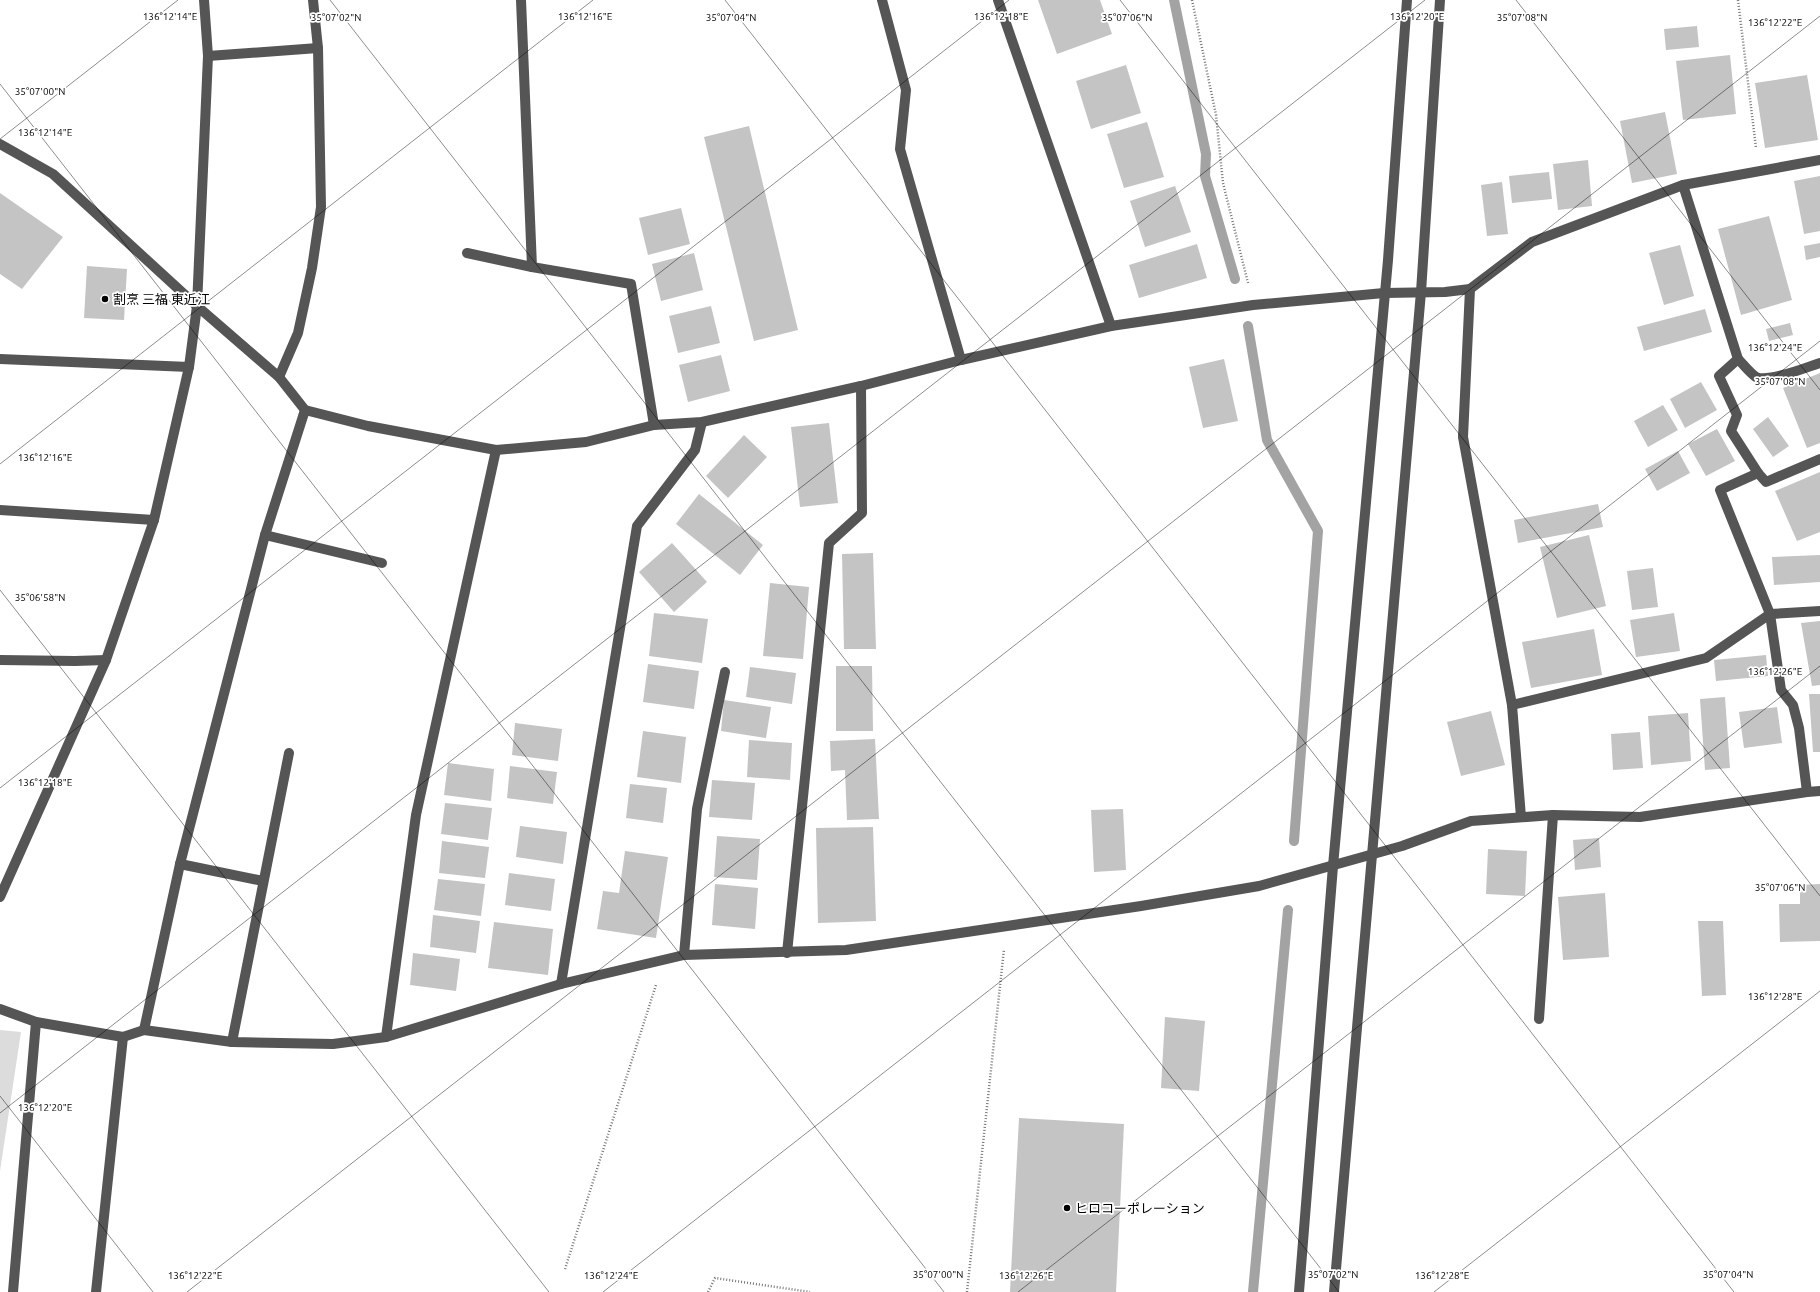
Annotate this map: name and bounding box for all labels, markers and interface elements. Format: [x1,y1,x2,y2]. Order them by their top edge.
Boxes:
text: 136°12'14"E [143,11,198,22]
text: 136°12'16"E [558,11,613,22]
text: 136°12'18"E [974,11,1029,22]
text: 136°12'20"E [1390,11,1445,22]
text: 35°07'02"N [311,12,361,23]
text: 35°07'04"N [706,12,756,23]
text: 35°07'06"N [1102,12,1152,23]
text: 35°07'08"N [1497,12,1547,23]
text: 136°12'22"E [1748,17,1803,28]
text: 35°07'00"N [15,86,65,97]
text: 136°12'14"E [18,127,73,138]
place label: 割烹 三福 東近江 [113,292,210,306]
marker: 割烹 三福 東近江 [100,294,110,304]
text: 136°12'24"E [1748,342,1803,353]
text: 35°07'08"N [1755,376,1805,387]
text: 136°12'16"E [18,452,73,463]
text: 35°06'58"N [15,592,65,603]
text: 136°12'26"E [1748,666,1803,677]
text: 136°12'18"E [18,777,73,788]
text: 35°07'06"N [1755,882,1805,893]
text: 136°12'28"E [1748,991,1803,1002]
text: 136°12'20"E [18,1102,73,1113]
place label: ヒロコーポレーション [1075,1201,1205,1215]
marker: ヒロコーポレーション [1062,1203,1072,1213]
text: 35°07'00"N [913,1269,963,1280]
text: 35°07'02"N [1308,1269,1358,1280]
text: 35°07'04"N [1703,1269,1753,1280]
text: 136°12'22"E [168,1270,223,1281]
text: 136°12'24"E [584,1270,639,1281]
text: 136°12'26"E [999,1270,1054,1281]
text: 136°12'28"E [1415,1270,1470,1281]

